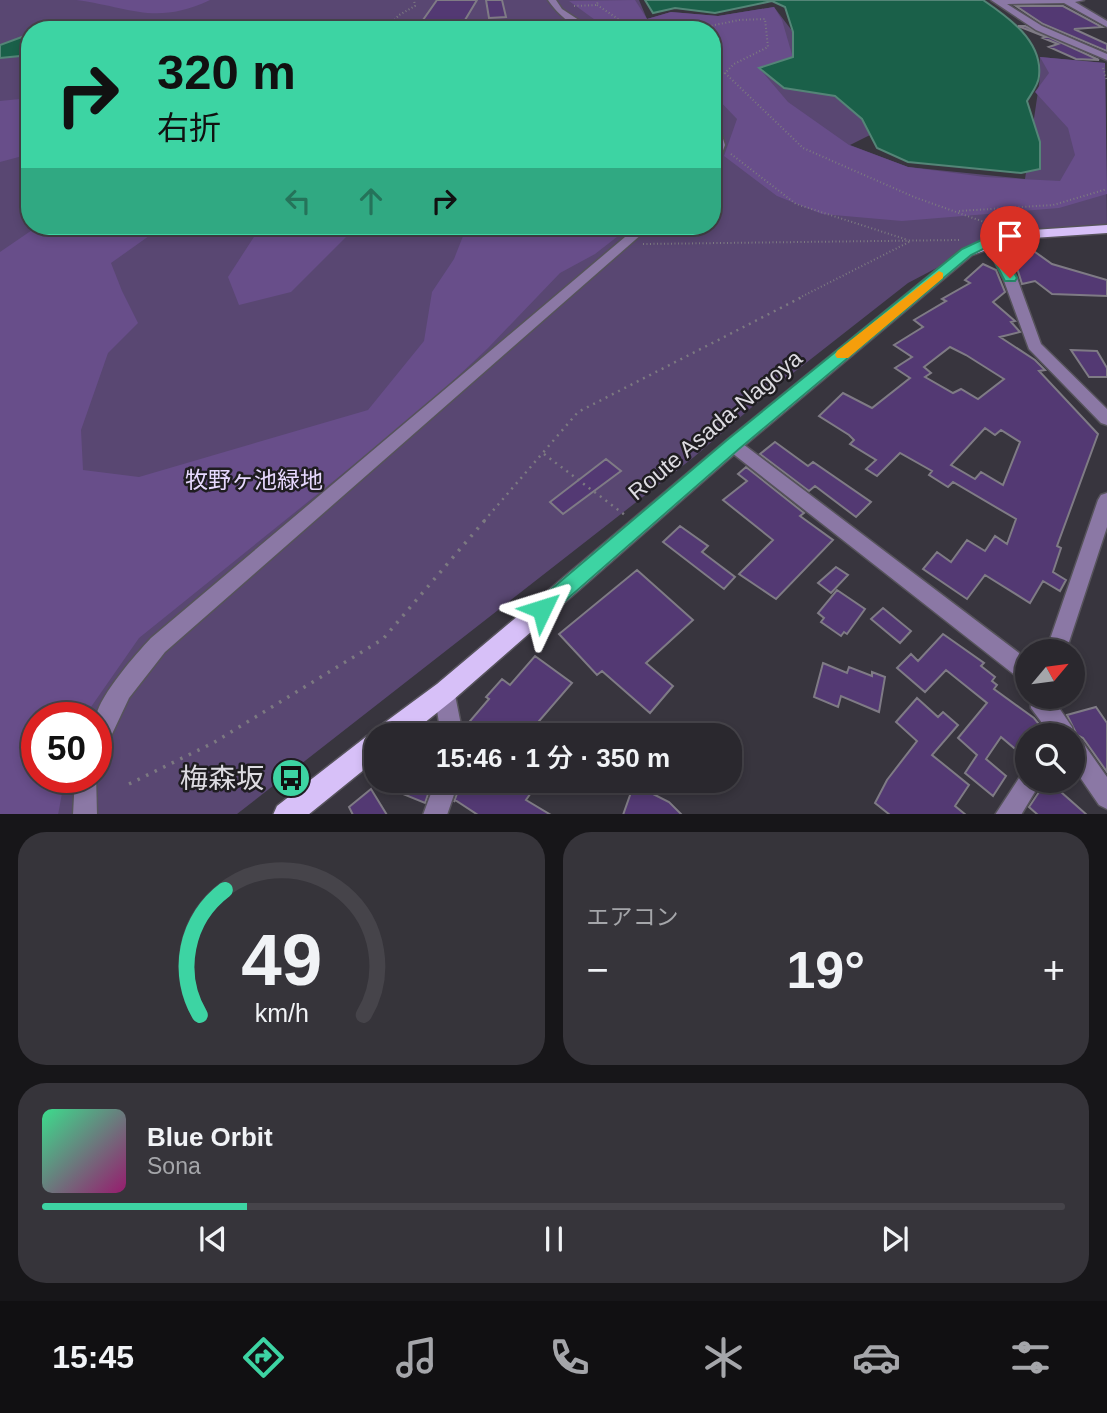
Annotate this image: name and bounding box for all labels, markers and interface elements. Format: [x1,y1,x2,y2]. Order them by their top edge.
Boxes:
text: 320 m [157,45,296,99]
icon: right [42,49,133,140]
text: 右折 [157,110,221,146]
icon: left [279,182,317,220]
icon: ahead [352,182,390,220]
icon: right [425,182,463,220]
pin [980,206,1040,278]
icon: arrive [991,217,1029,255]
street label: Route Asada-Nagoya [623,345,807,505]
park label: 牧野ヶ池緑地 [185,467,323,493]
position arrow [505,572,579,646]
north arrow [1015,639,1085,709]
map controls [1015,639,1085,793]
speed limit sign: 50 [21,702,112,793]
button: search [1015,723,1085,793]
text: 15:46 · 1 分 · 350 m [436,743,670,773]
bus stop icon: 梅森坂 [270,757,312,799]
place label: 梅森坂 [180,763,264,794]
text: エアコン [587,904,679,930]
text: 49 [241,919,322,1000]
text: 19° [786,941,865,999]
text: − [587,949,609,991]
text: + [1043,949,1065,991]
text: km/h [254,998,308,1026]
text: Blue Orbit [147,1122,273,1152]
text: Sona [147,1153,201,1179]
icon: previous [194,1220,232,1258]
icon: pause [535,1220,573,1258]
icon: next [876,1220,914,1258]
icon: directions [239,1333,288,1382]
icon: music [392,1333,441,1382]
icon: phone [545,1333,594,1382]
icon: climate [699,1333,748,1382]
icon: car [852,1333,901,1382]
icon: filters [1006,1333,1055,1382]
text: 15:45 [52,1339,134,1375]

